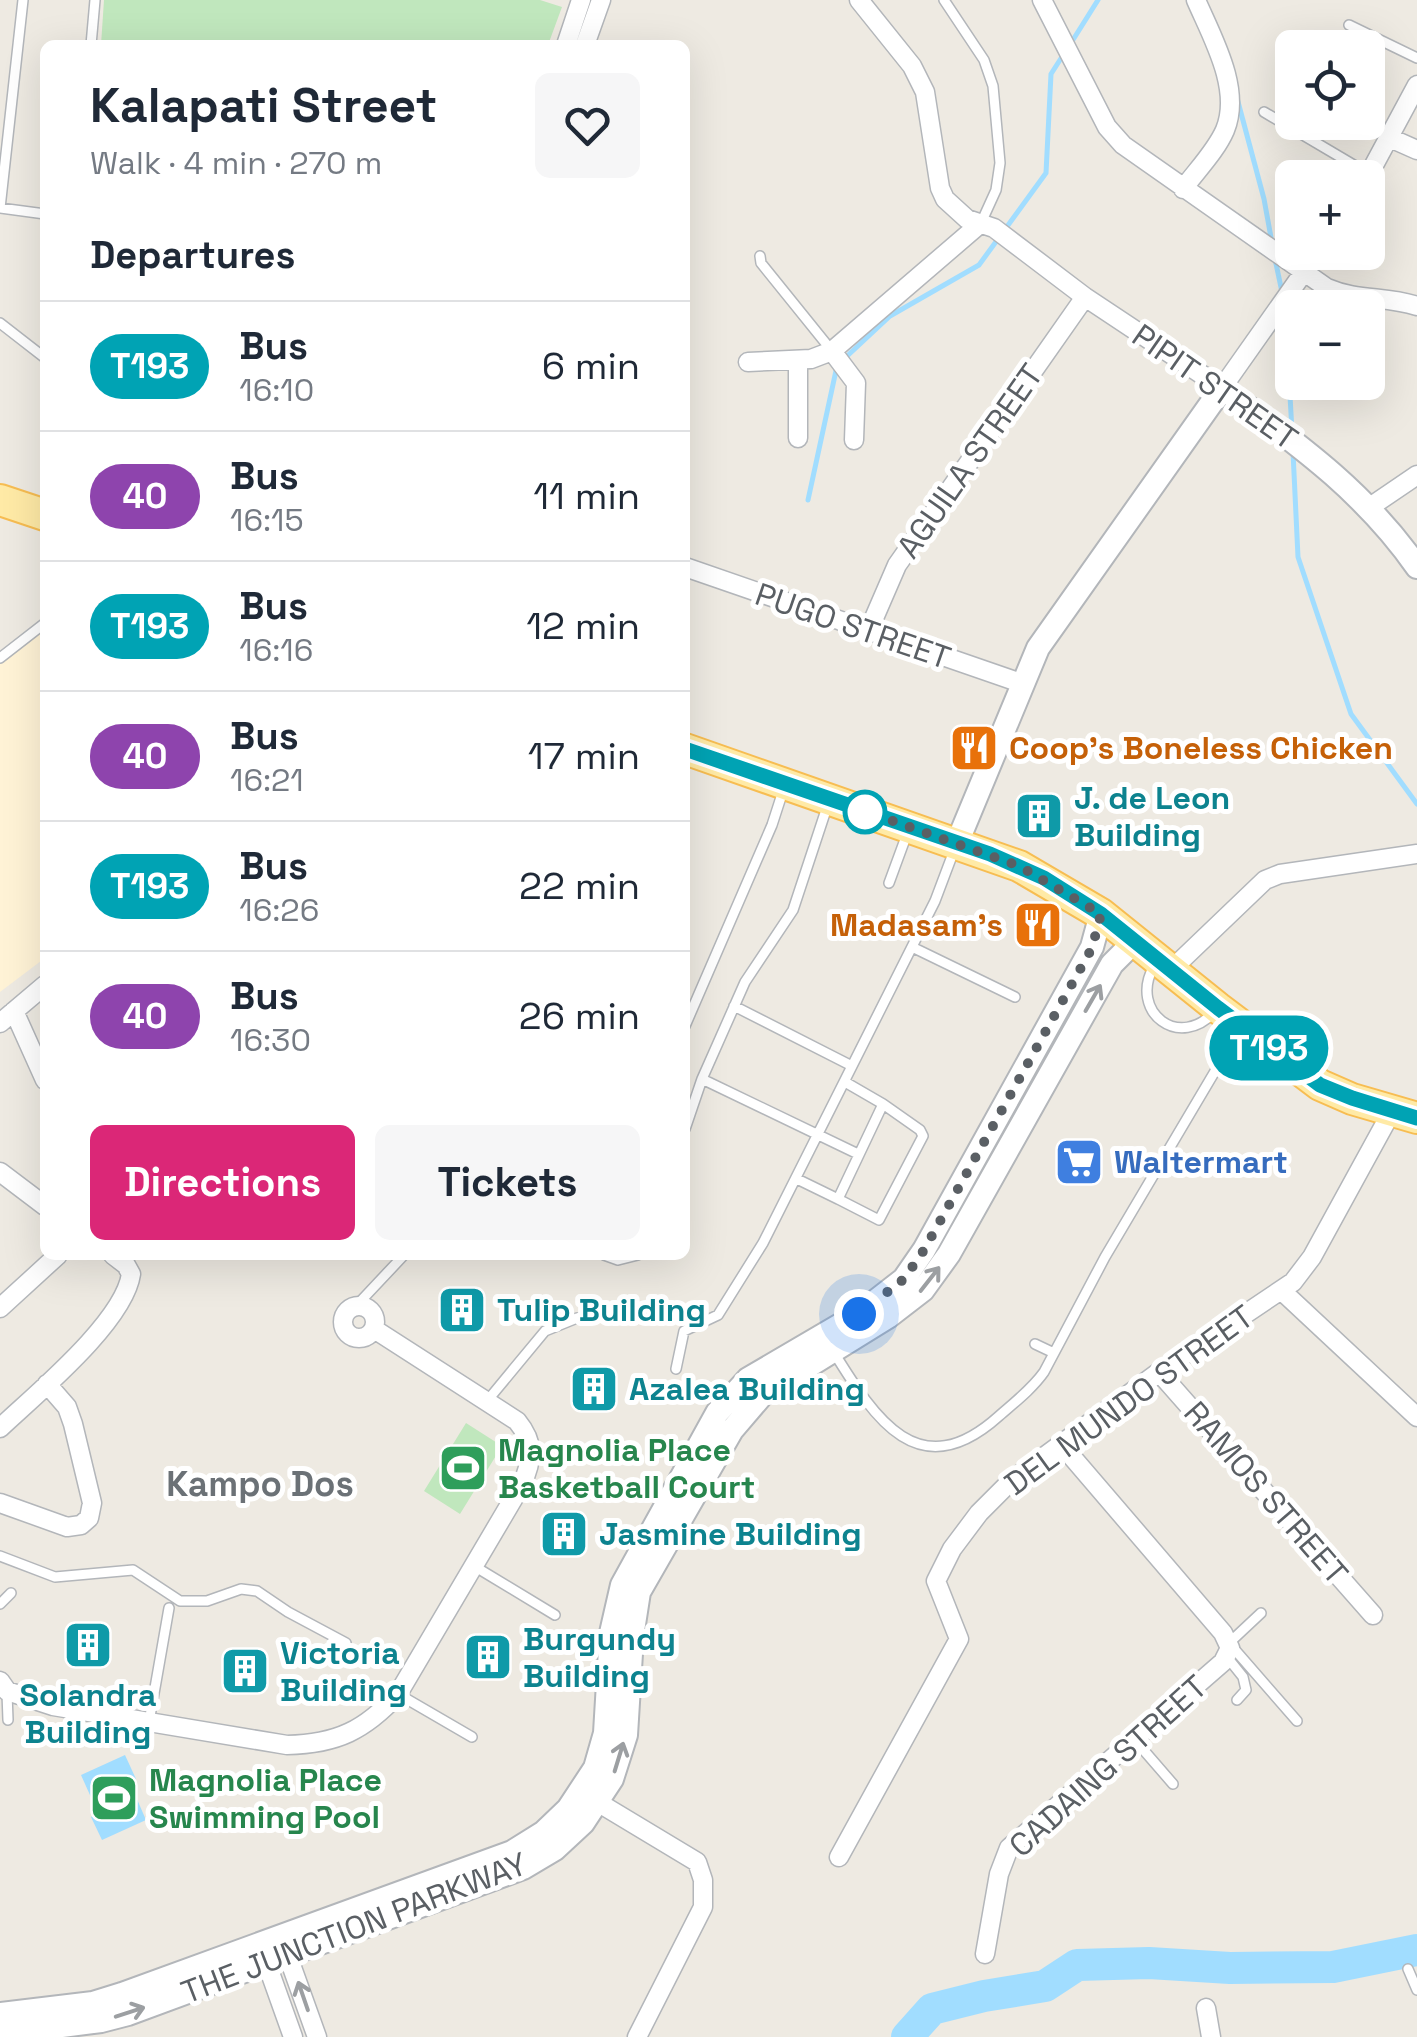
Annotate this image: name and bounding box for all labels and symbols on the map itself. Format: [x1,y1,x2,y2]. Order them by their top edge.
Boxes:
street label: PIPIT STREET [1125,315,1305,459]
street label: AGUILA STREET [888,356,1052,566]
street label: PUGO STREET [750,574,956,678]
restaurant icon: Coop's Boneless Chicken [948,722,1000,774]
place label: Coop's Boneless Chicken [1009,728,1393,768]
place label: J. de Leon Building [1074,778,1230,855]
building icon: J. de Leon Building [1013,790,1065,842]
unlabelled marker [844,791,886,833]
restaurant icon: Madasam's [1012,899,1064,951]
place label: Madasam's [830,905,1003,945]
one-way arrow [1083,984,1103,1012]
line badge: T193 [1199,1016,1339,1080]
supermarket icon: Waltermart [1053,1136,1105,1188]
place label: Waltermart [1114,1142,1288,1182]
one-way arrow [919,1266,941,1292]
building icon: Tulip Building [436,1284,488,1336]
your location [834,1289,884,1339]
place label: Tulip Building [497,1290,706,1330]
street label: DEL MUNDO STREET [997,1296,1261,1504]
building icon: Azalea Building [568,1363,620,1415]
place label: Azalea Building [629,1369,865,1409]
street label: RAMOS STREET [1176,1393,1356,1593]
place label: Magnolia Place Basketball Court [498,1430,755,1507]
sports icon: Magnolia Place Basketball Court [437,1442,489,1494]
district label: Kampo Dos [166,1462,354,1506]
building icon: Jasmine Building [538,1508,590,1560]
place label: Jasmine Building [599,1514,862,1554]
building icon: Solandra Building [62,1619,114,1671]
place label: Burgundy Building [523,1619,676,1696]
building icon: Burgundy Building [462,1631,514,1683]
place label: Victoria Building [280,1633,407,1710]
building icon: Victoria Building [219,1645,271,1697]
street label: CADAING STREET [1001,1667,1215,1865]
place label: Solandra Building [20,1675,156,1752]
one-way arrow [611,1741,629,1773]
place label: Magnolia Place Swimming Pool [149,1760,382,1837]
sports icon: Magnolia Place Swimming Pool [88,1772,140,1824]
street label: THE JUNCTION PARKWAY [176,1843,533,2012]
one-way arrow [292,1980,310,2012]
one-way arrow [114,2002,146,2020]

